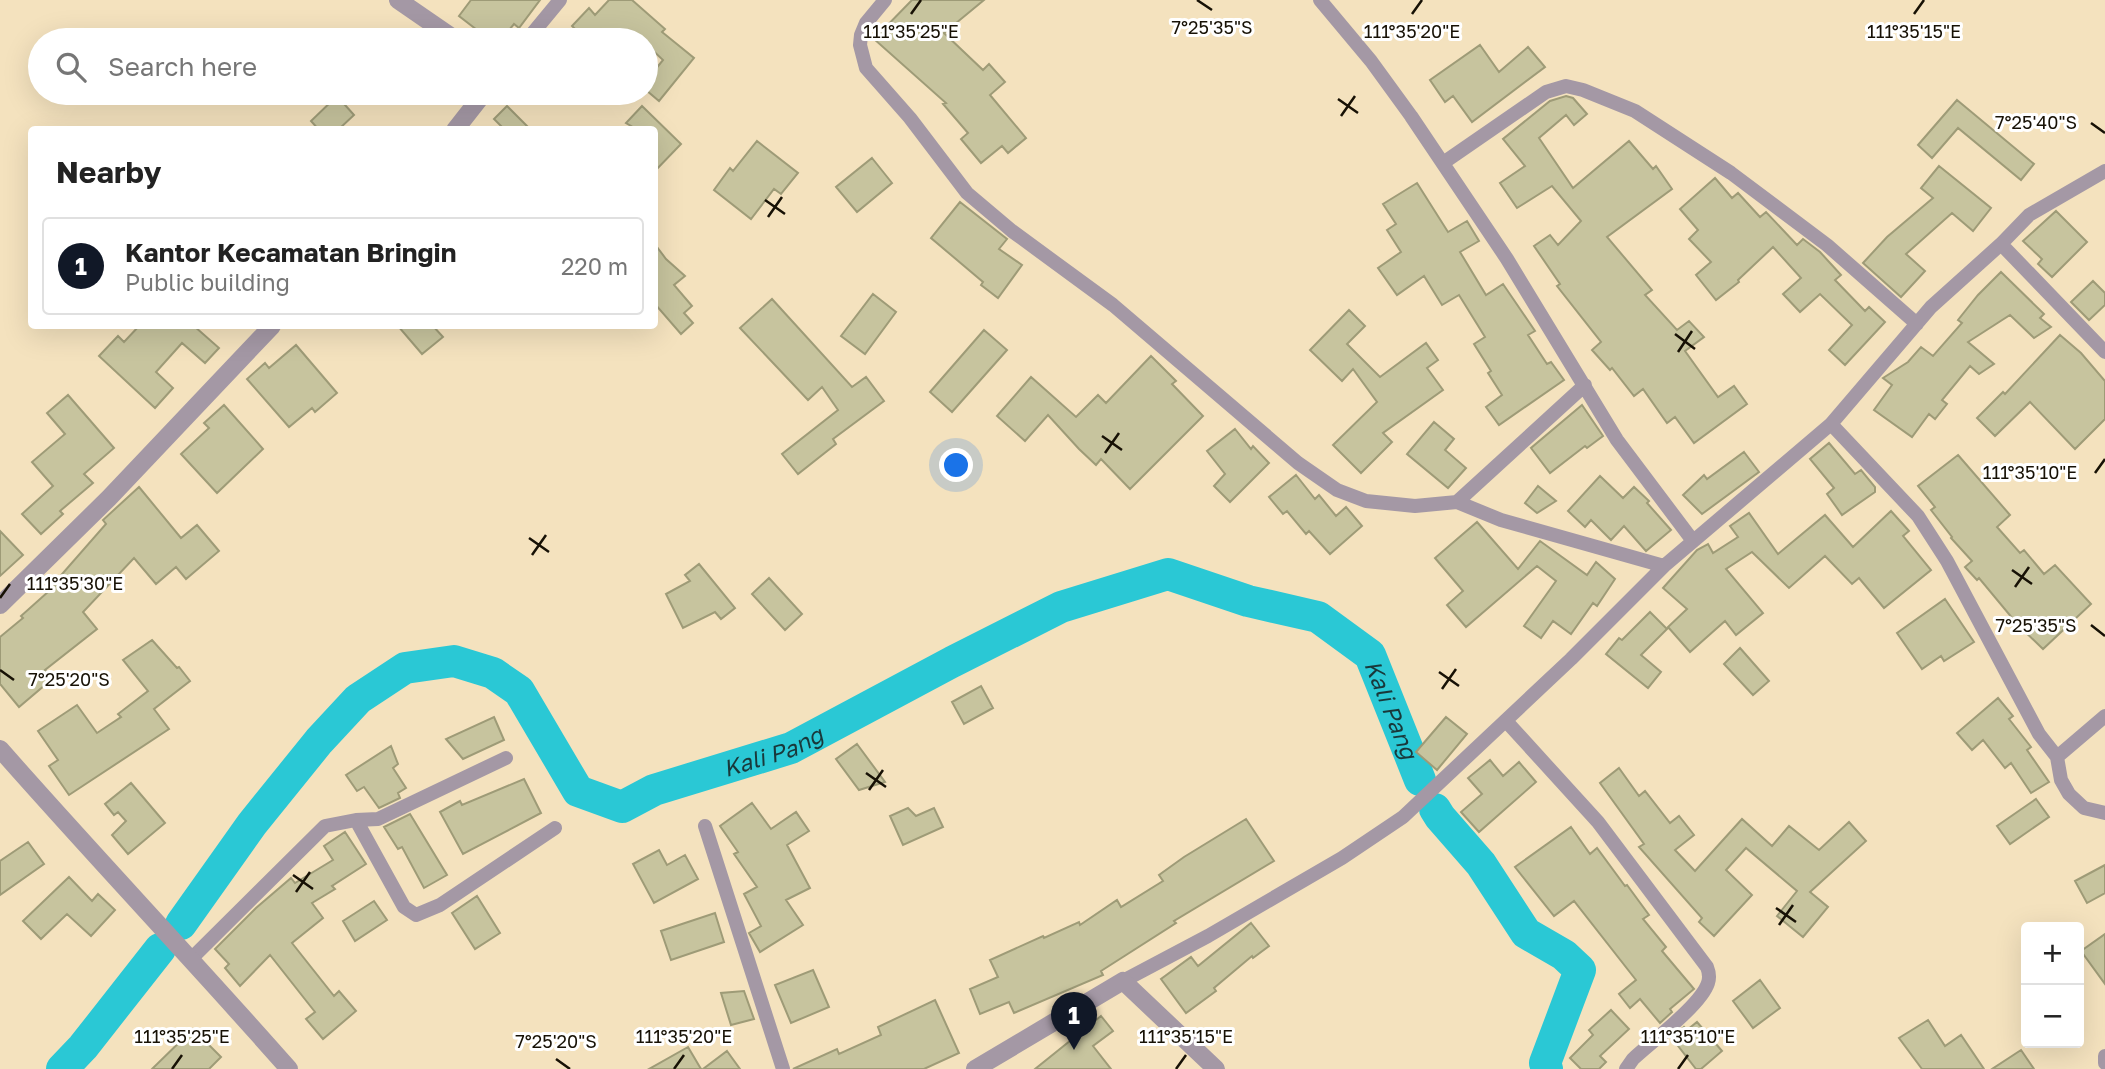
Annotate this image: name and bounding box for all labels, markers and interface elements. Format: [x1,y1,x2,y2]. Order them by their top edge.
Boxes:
text: 7°25'35"S [1172,16,1252,38]
text: 111°35'25"E [863,20,959,42]
text: 111°35'20"E [1364,20,1460,42]
text: 111°35'15"E [1867,20,1961,42]
search box [28,28,658,105]
icon: search [52,48,90,86]
text: Search here [108,51,257,82]
text: 7°25'40"S [1995,111,2077,133]
text: Nearby [56,154,161,190]
text: Kantor Kecamatan Bringin [125,237,456,268]
text: 1 [75,252,87,280]
text: 220 m [561,252,628,280]
text: Public building [125,268,290,296]
your location [939,448,973,482]
text: 111°35'10"E [1983,461,2077,483]
text: 111°35'30"E [27,572,123,594]
text: 7°25'35"S [1996,614,2076,636]
water label: Kali Pang [1359,656,1425,765]
text: 7°25'20"S [28,668,110,690]
water label: Kali Pang [720,719,829,782]
map controls [2021,922,2084,1048]
button: + [2021,922,2084,985]
button: − [2021,985,2084,1048]
pin: 1 [1051,992,1097,1050]
text: 111°35'25"E [134,1025,230,1047]
text: 111°35'20"E [636,1025,732,1047]
text: 111°35'15"E [1139,1025,1233,1047]
text: 111°35'10"E [1641,1025,1735,1047]
text: 7°25'20"S [515,1030,597,1052]

